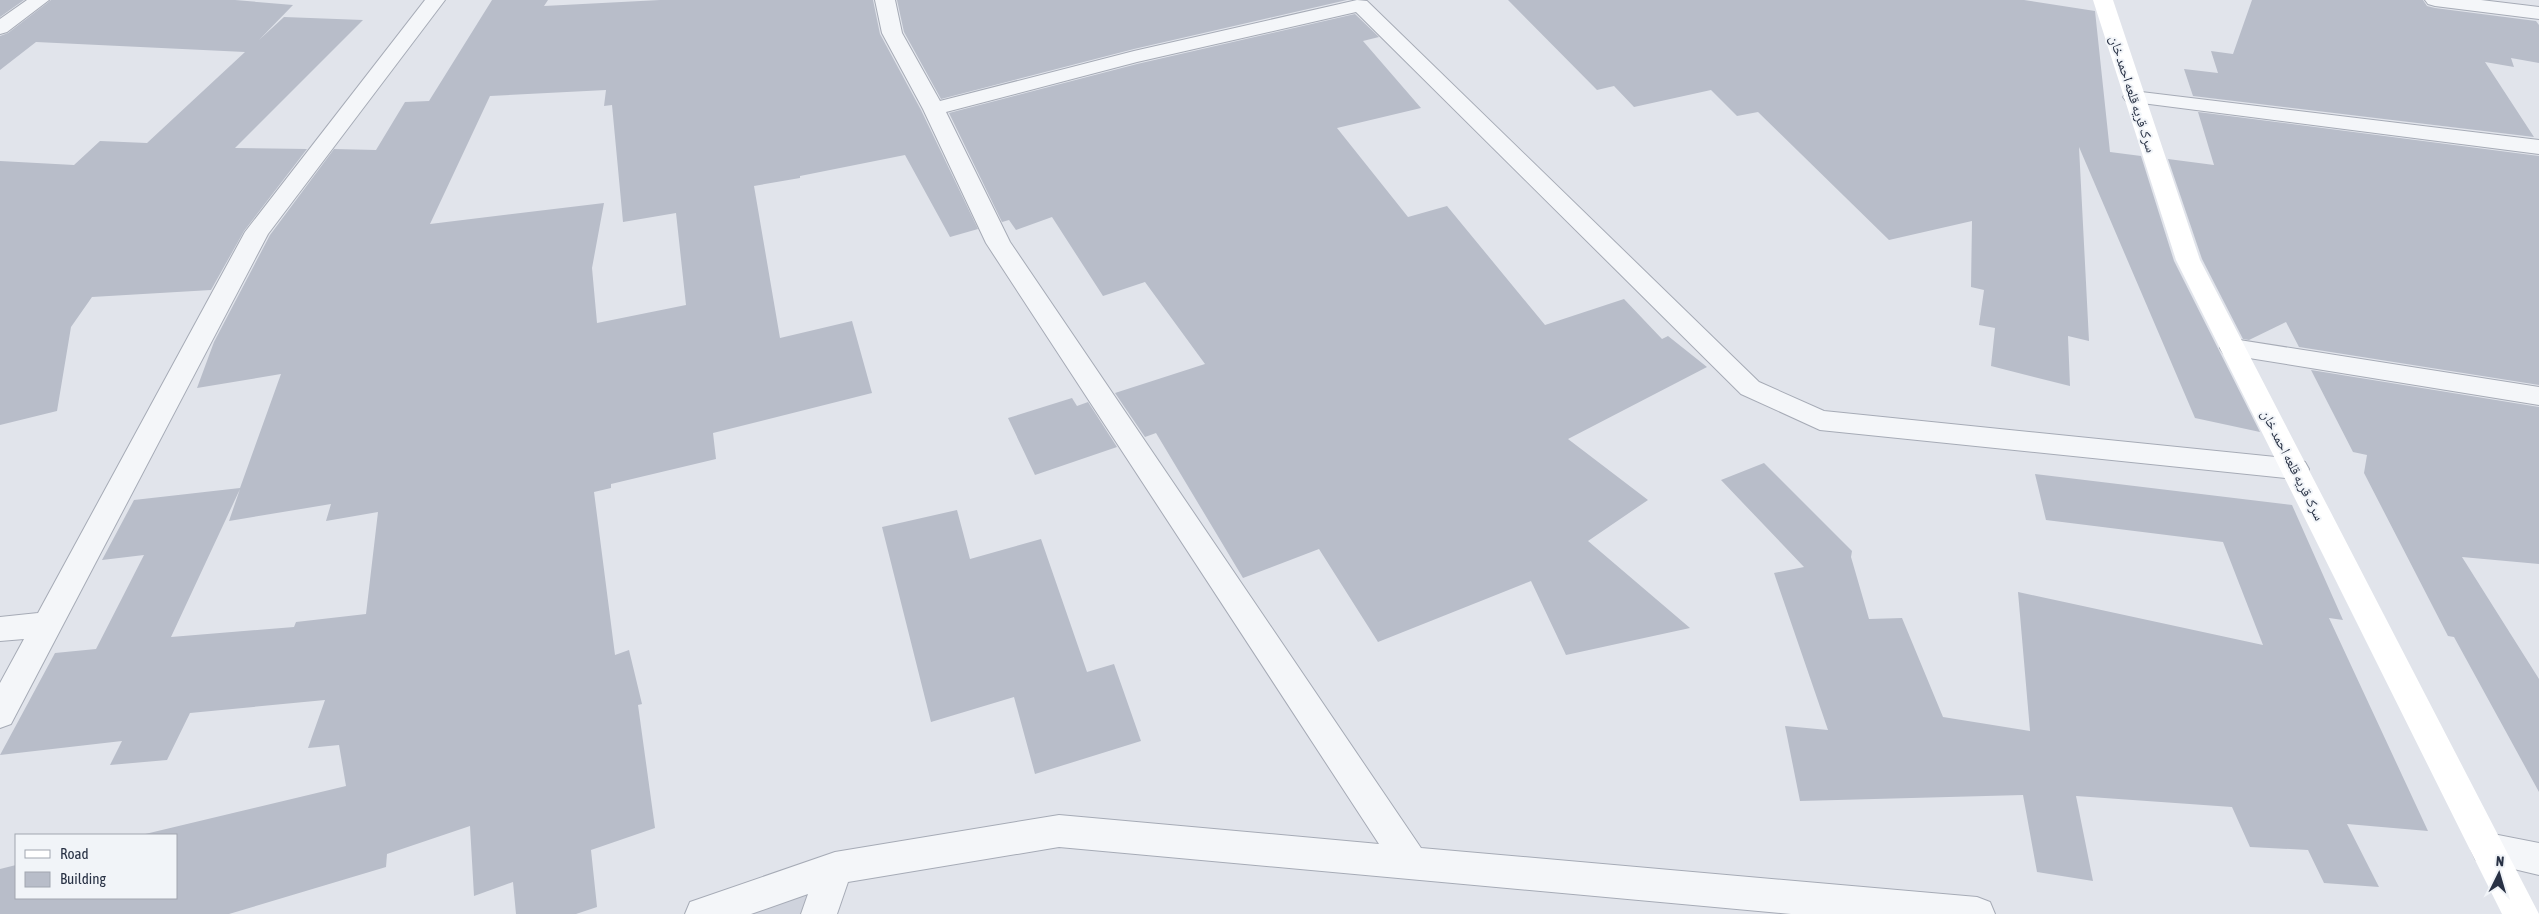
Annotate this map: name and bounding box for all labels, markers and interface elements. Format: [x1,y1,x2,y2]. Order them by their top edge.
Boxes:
street label: سرک قریه قلعه احمد خان [2106,33,2159,155]
street label: سرک قریه قلعه احمد خان [2257,407,2328,523]
legend [15,834,178,899]
text: Road [60,845,89,862]
north arrow [2474,849,2524,899]
text: N [2495,853,2505,869]
text: Building [60,870,106,887]

